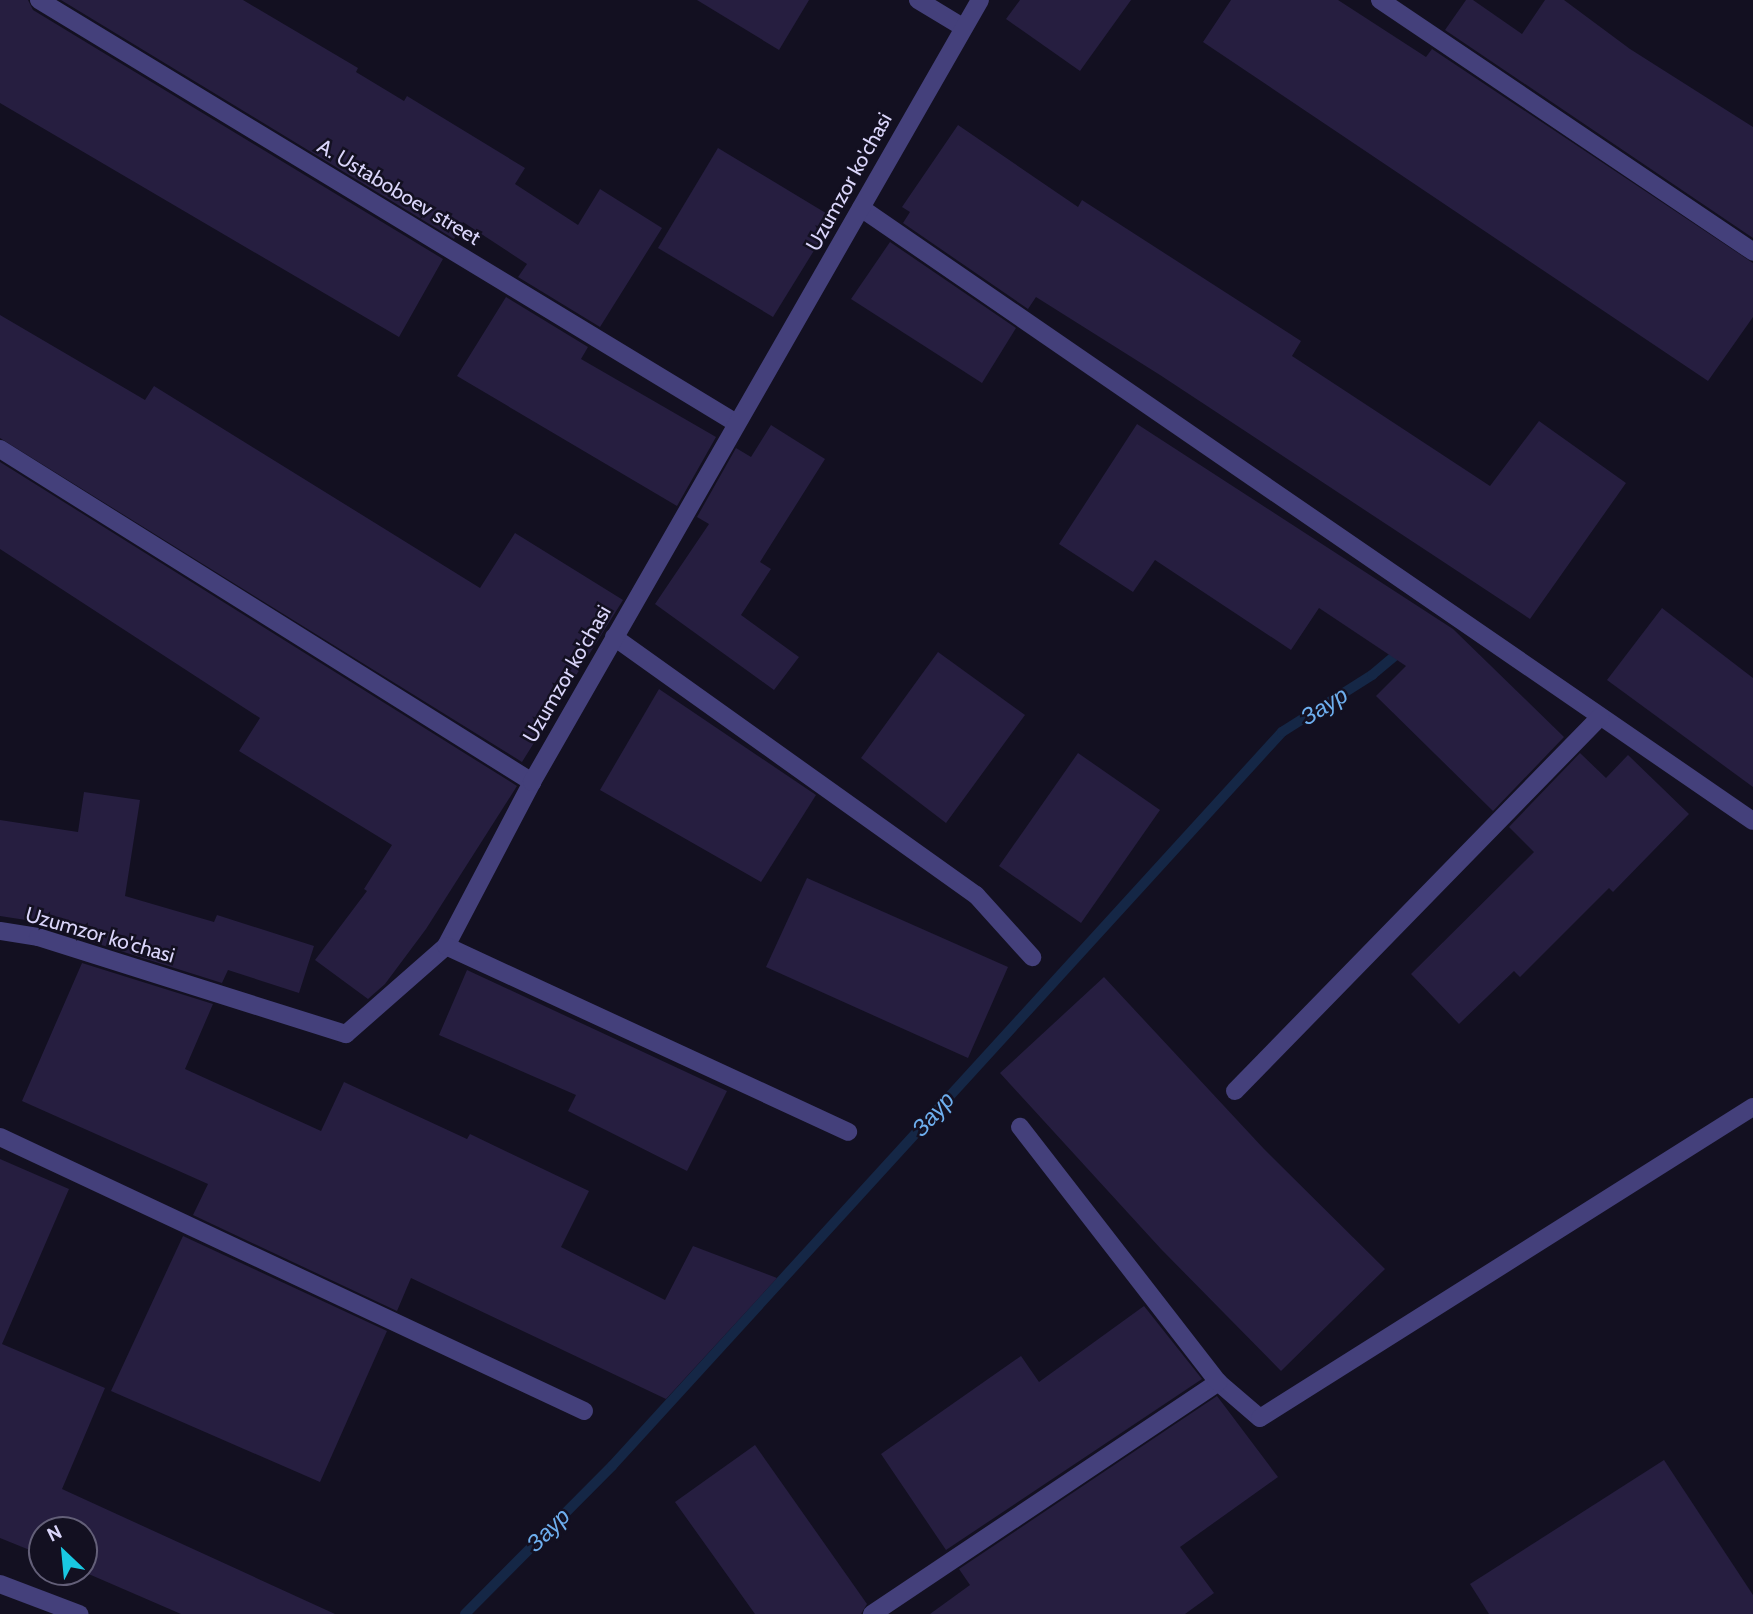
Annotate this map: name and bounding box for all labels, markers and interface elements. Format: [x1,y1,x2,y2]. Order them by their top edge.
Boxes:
street label: Uzumzor ko'chasi [801,108,897,256]
street label: A. Ustaboboev street [313,133,485,251]
street label: Uzumzor ko'chasi [518,601,616,747]
water label: Заур [1295,681,1353,731]
street label: Uzumzor ko'chasi [22,902,178,968]
water label: Заур [906,1086,960,1142]
water label: Заур [520,1502,576,1558]
north arrow [28,1516,98,1586]
text: N [43,1520,66,1547]

